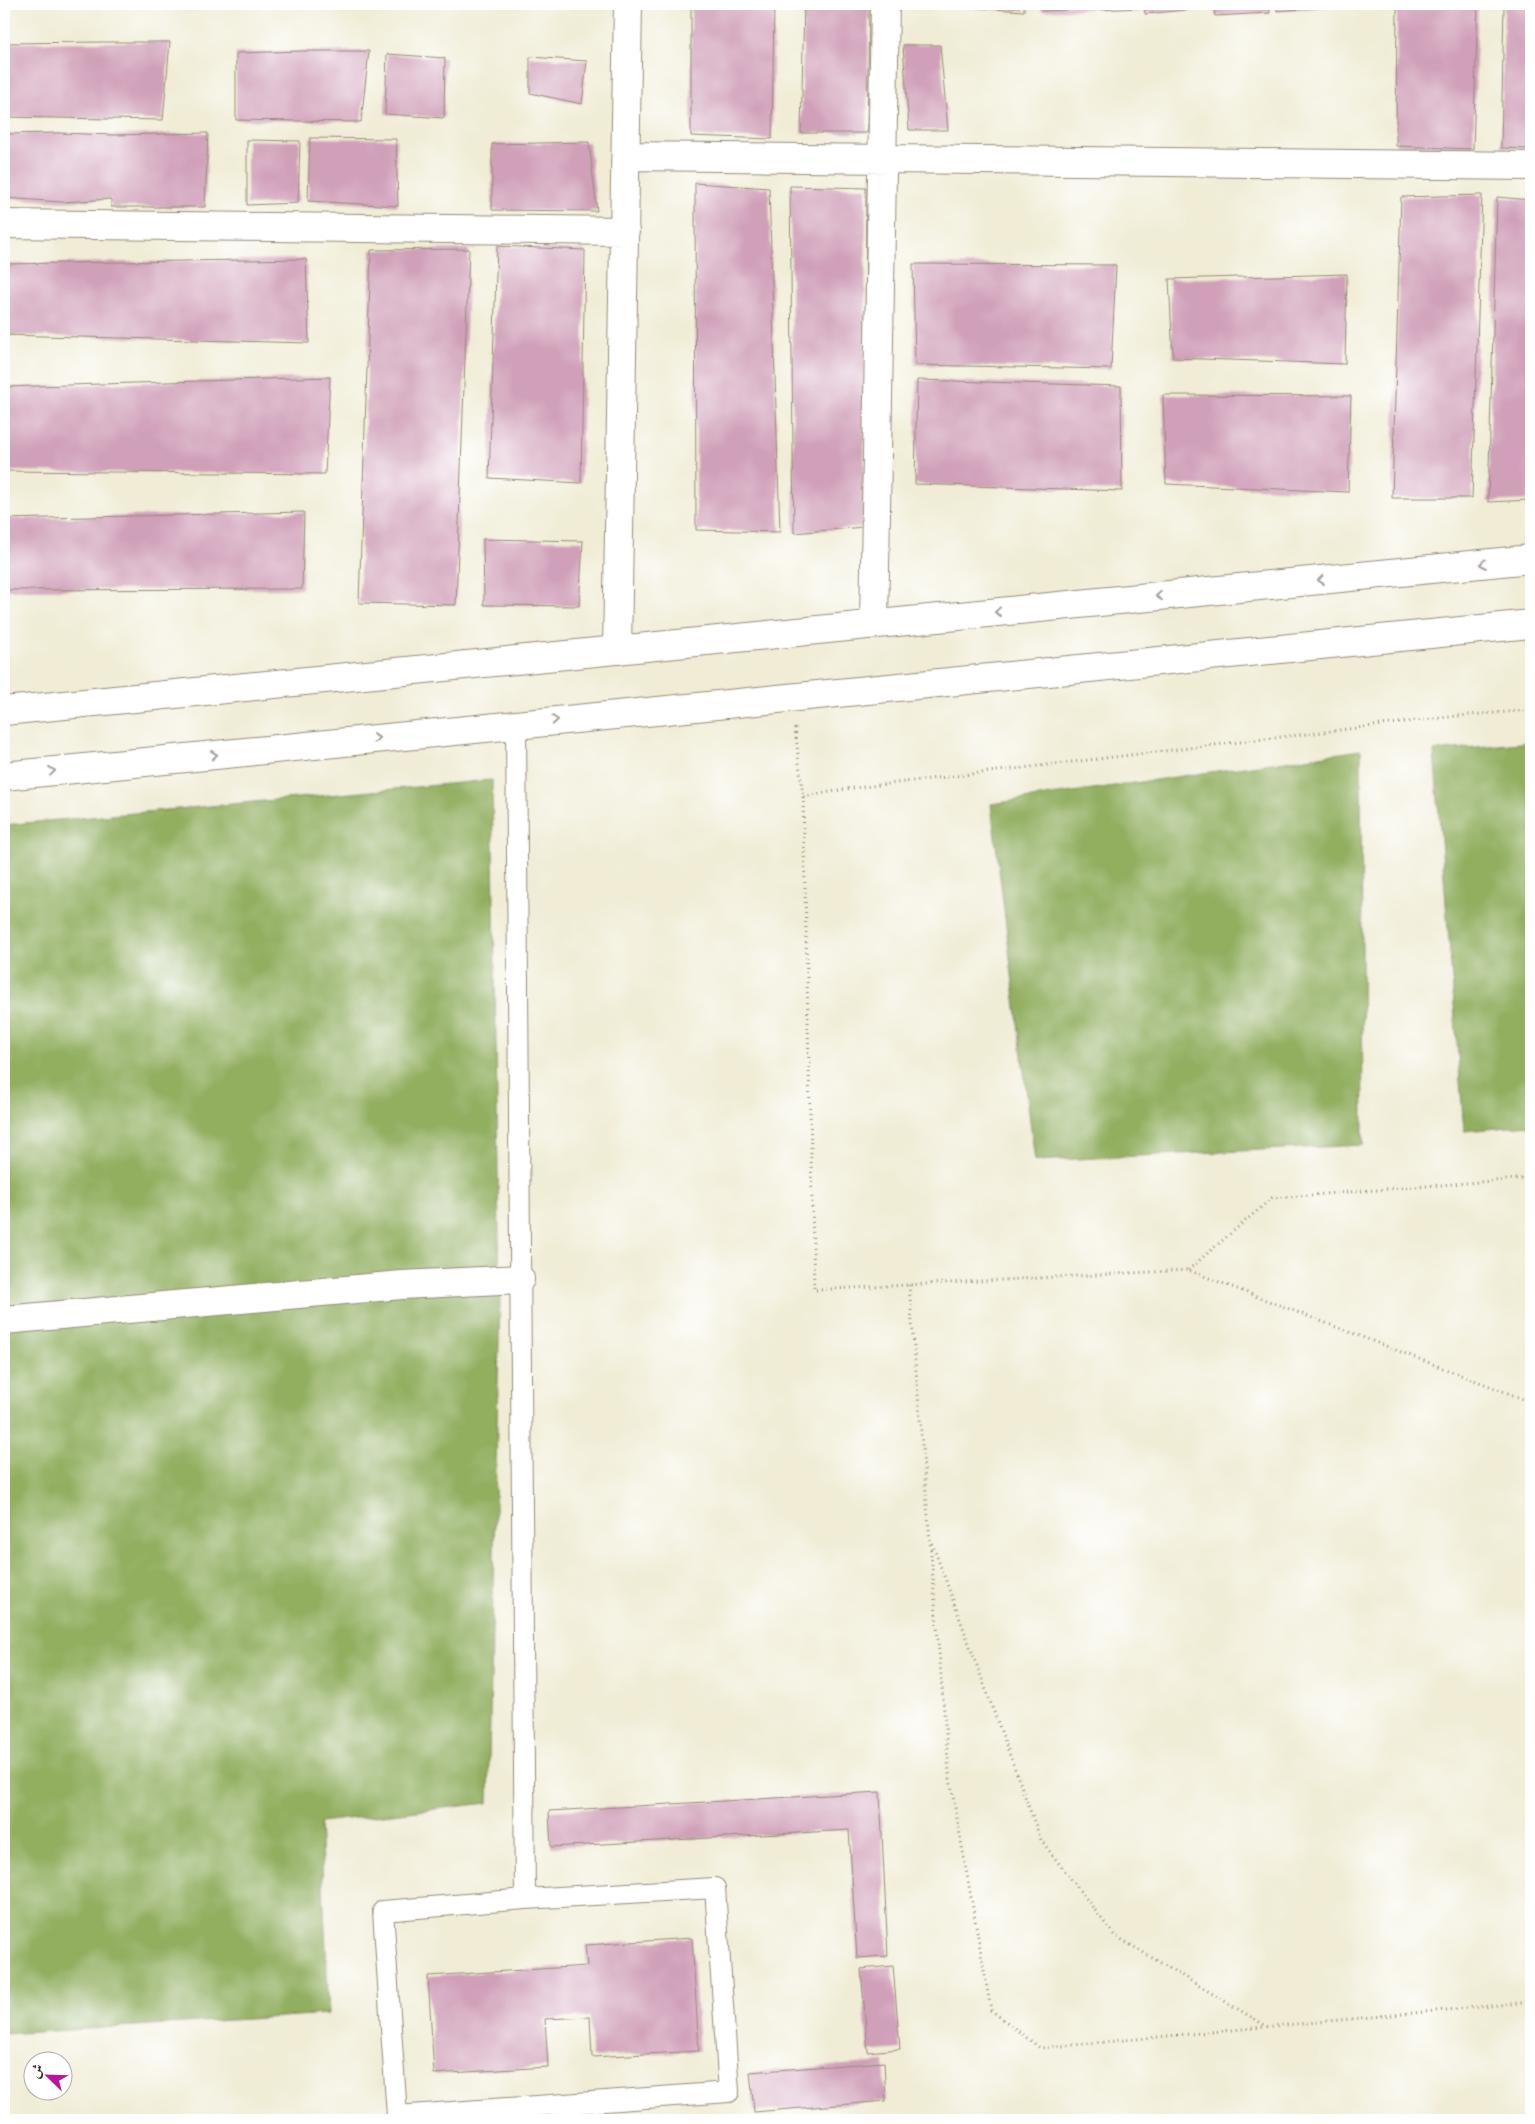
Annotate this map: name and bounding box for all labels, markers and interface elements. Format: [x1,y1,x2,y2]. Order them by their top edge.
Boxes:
one-way arrow [1478,558,1486,569]
one-way arrow [1317,574,1325,585]
one-way arrow [1155,590,1163,601]
one-way arrow [993,606,1001,617]
one-way arrow [551,715,559,726]
one-way arrow [372,733,380,744]
one-way arrow [210,750,218,761]
one-way arrow [49,766,57,777]
north arrow [22,2052,72,2102]
text: ش [26,2061,48,2081]

